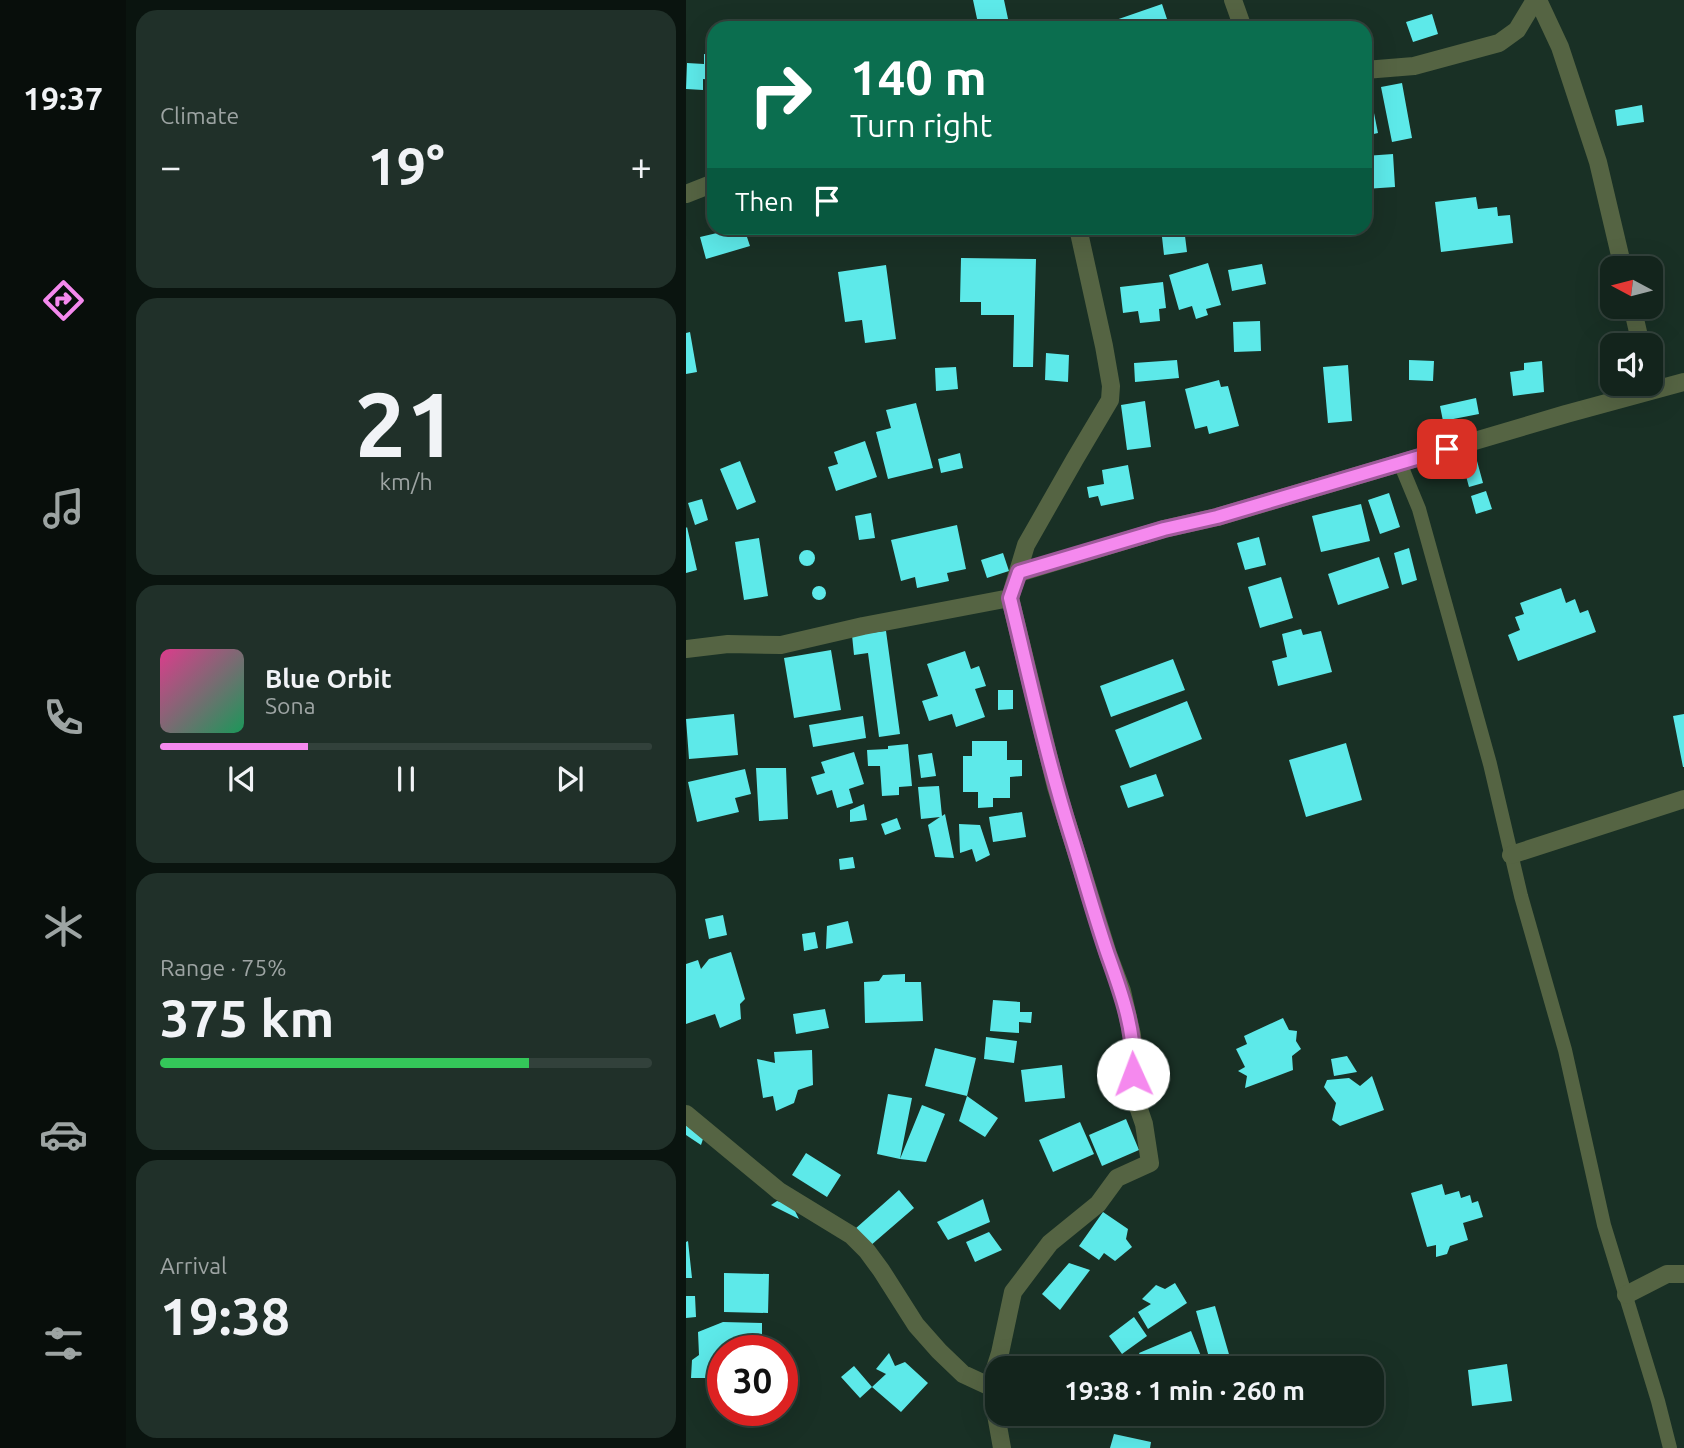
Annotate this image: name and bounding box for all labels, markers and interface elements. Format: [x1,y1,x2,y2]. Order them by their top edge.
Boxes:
icon: right [735,49,826,140]
text: 140 m [850,49,987,104]
text: 19:37 [23,80,103,116]
text: Climate [160,103,239,128]
text: Turn right [850,107,992,143]
text: 19° [367,137,445,195]
text: − [160,145,181,187]
text: + [631,145,652,187]
icon: arrive [808,182,846,220]
text: Then [735,187,794,216]
north arrow [1600,256,1662,318]
map controls [1600,256,1663,396]
icon: directions [39,276,88,325]
button: sound [1600,333,1663,396]
text: 21 [355,372,457,474]
pin [1417,419,1477,479]
icon: arrive [1428,430,1466,468]
text: km/h [379,469,433,494]
icon: music [39,484,88,533]
text: Blue Orbit [265,664,392,693]
icon: phone [39,693,88,742]
text: Sona [265,693,315,718]
icon: previous [223,760,261,798]
icon: pause [387,760,425,798]
icon: next [551,760,589,798]
icon: climate [39,902,88,951]
text: Range · 75% [160,955,287,980]
text: 375 km [160,989,334,1047]
position arrow [1096,1037,1170,1111]
icon: car [39,1110,88,1159]
text: Arrival [160,1253,227,1278]
text: 19:38 [160,1287,290,1345]
icon: filters [39,1319,88,1368]
speed limit sign: 30 [707,1335,798,1426]
text: 19:38 · 1 min · 260 m [1064,1376,1305,1405]

